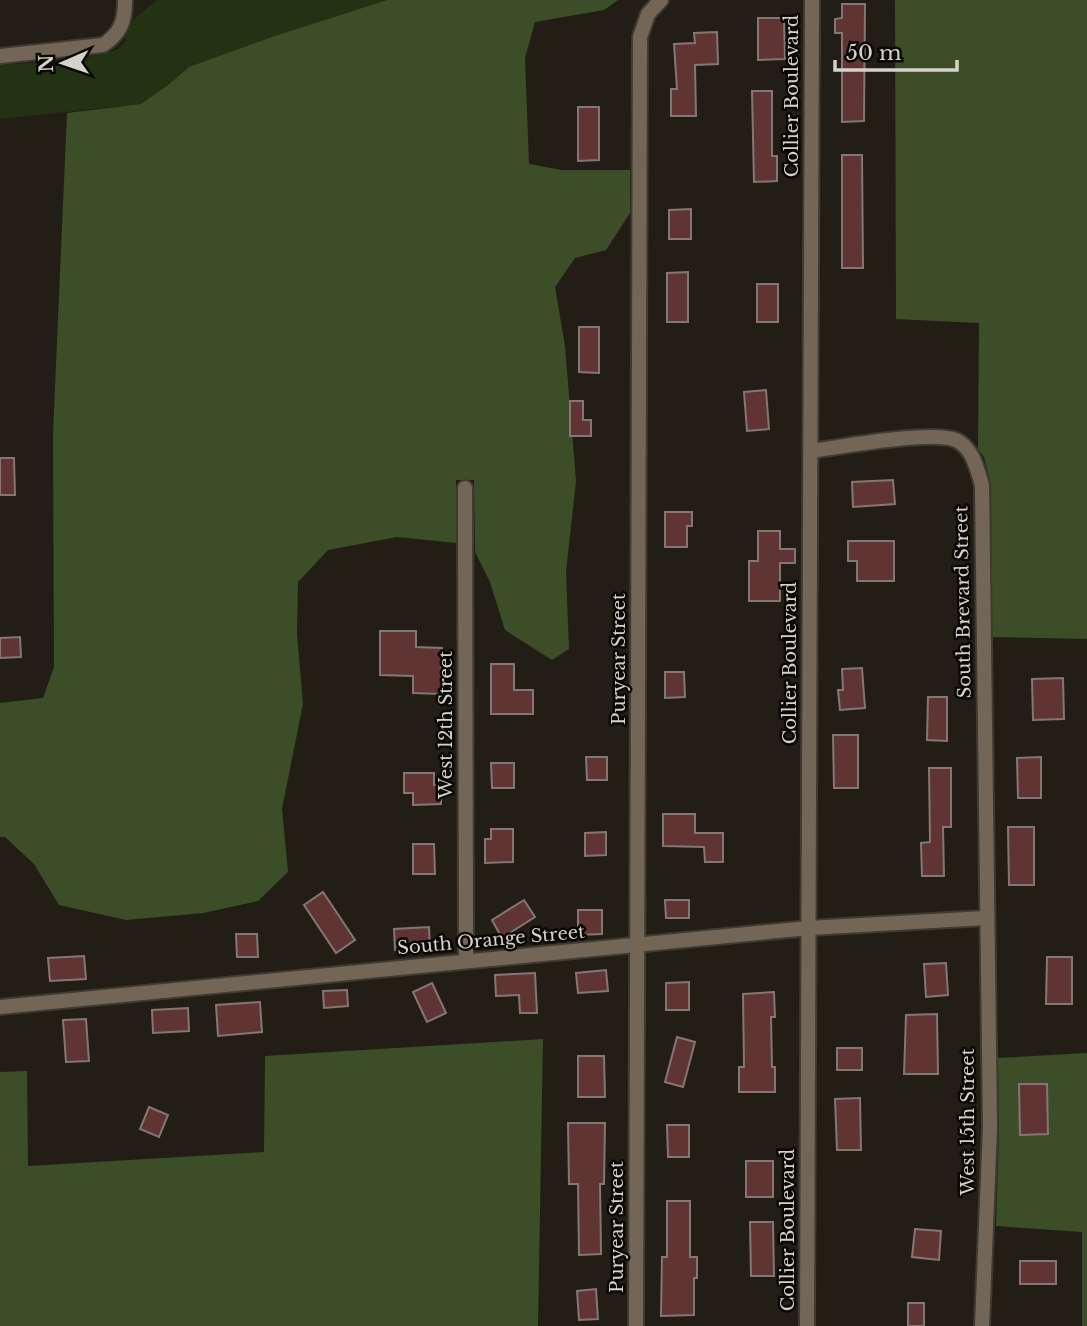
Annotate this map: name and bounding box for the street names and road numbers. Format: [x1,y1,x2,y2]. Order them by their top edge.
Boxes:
street label: Collier Boulevard [781,15,803,177]
street label: South Brevard Street [950,505,976,699]
street label: Collier Boulevard [779,582,801,744]
street label: Puryear Street [608,593,630,725]
street label: West 12th Street [435,651,457,800]
street label: South Orange Street [396,921,586,959]
street label: West 15th Street [957,1048,979,1197]
street label: Collier Boulevard [777,1149,799,1311]
street label: Puryear Street [606,1161,628,1293]

